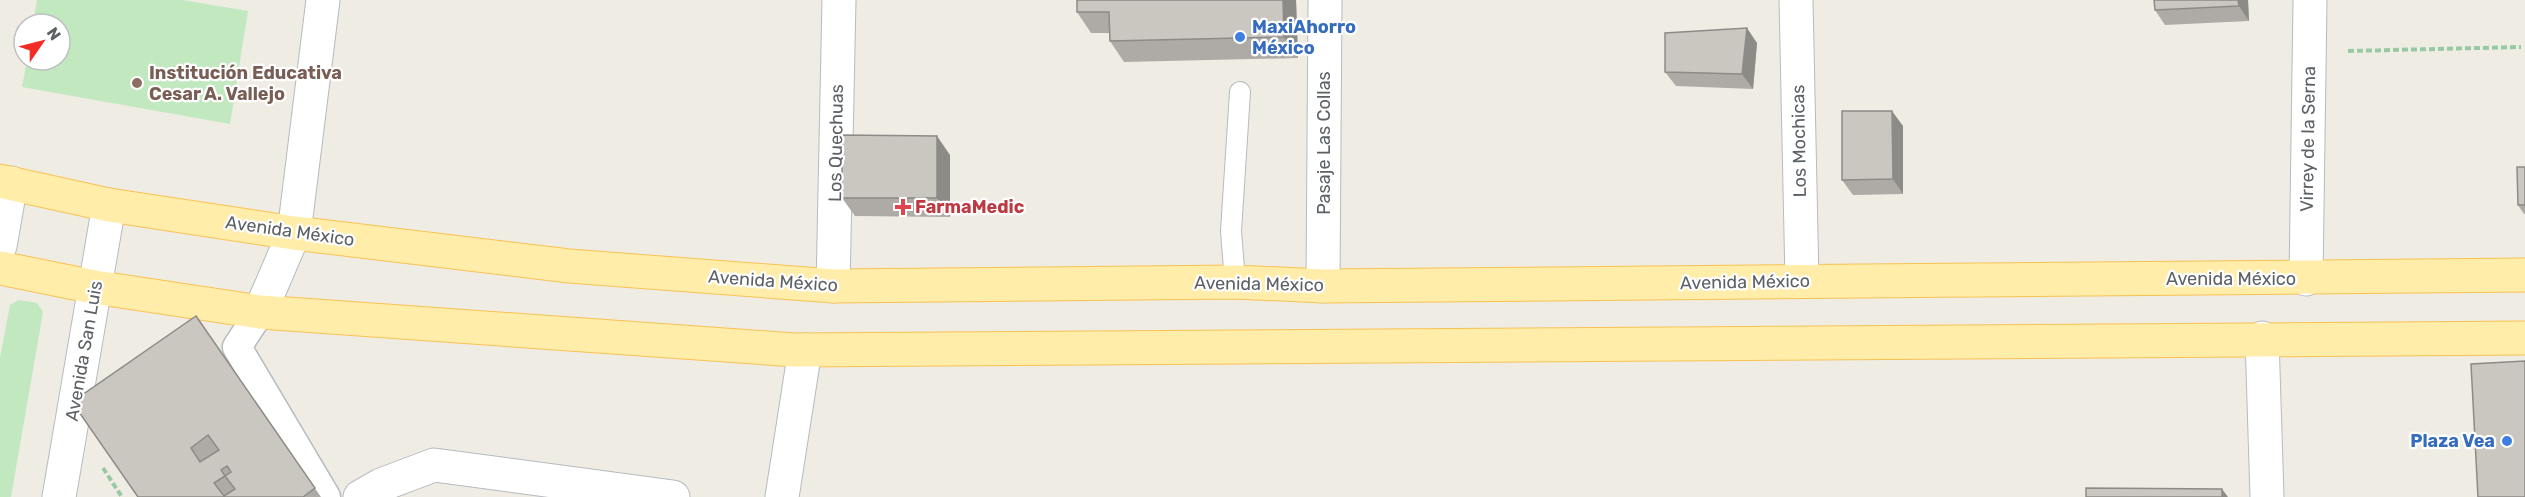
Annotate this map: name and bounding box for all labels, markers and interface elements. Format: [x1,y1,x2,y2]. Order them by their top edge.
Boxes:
north arrow [12,12,72,72]
place label: MaxiAhorro México [1252,16,1356,59]
text: N [43,24,65,44]
marker: MaxiAhorro México [1233,30,1247,44]
place label: Institución Educativa Cesar A. Vallejo [149,62,342,105]
street label: Virrey de la Serna [2296,66,2320,212]
street label: Pasaje Las Collas [1313,71,1335,215]
marker: Institución Educativa Cesar A. Vallejo [130,76,144,90]
street label: Los Quechuas [824,84,848,202]
street label: Los Mochicas [1787,84,1811,198]
place label: FarmaMedic [915,196,1025,218]
marker: FarmaMedic [896,200,910,214]
street label: Avenida México [224,211,356,251]
street label: Avenida México [707,265,839,297]
street label: Avenida México [2166,268,2296,290]
street label: Avenida México [1680,270,1810,294]
street label: Avenida México [1194,272,1324,296]
street label: Avenida San Luis [61,279,107,423]
place label: Plaza Vea [2410,430,2495,452]
marker: Plaza Vea [2500,434,2514,448]

